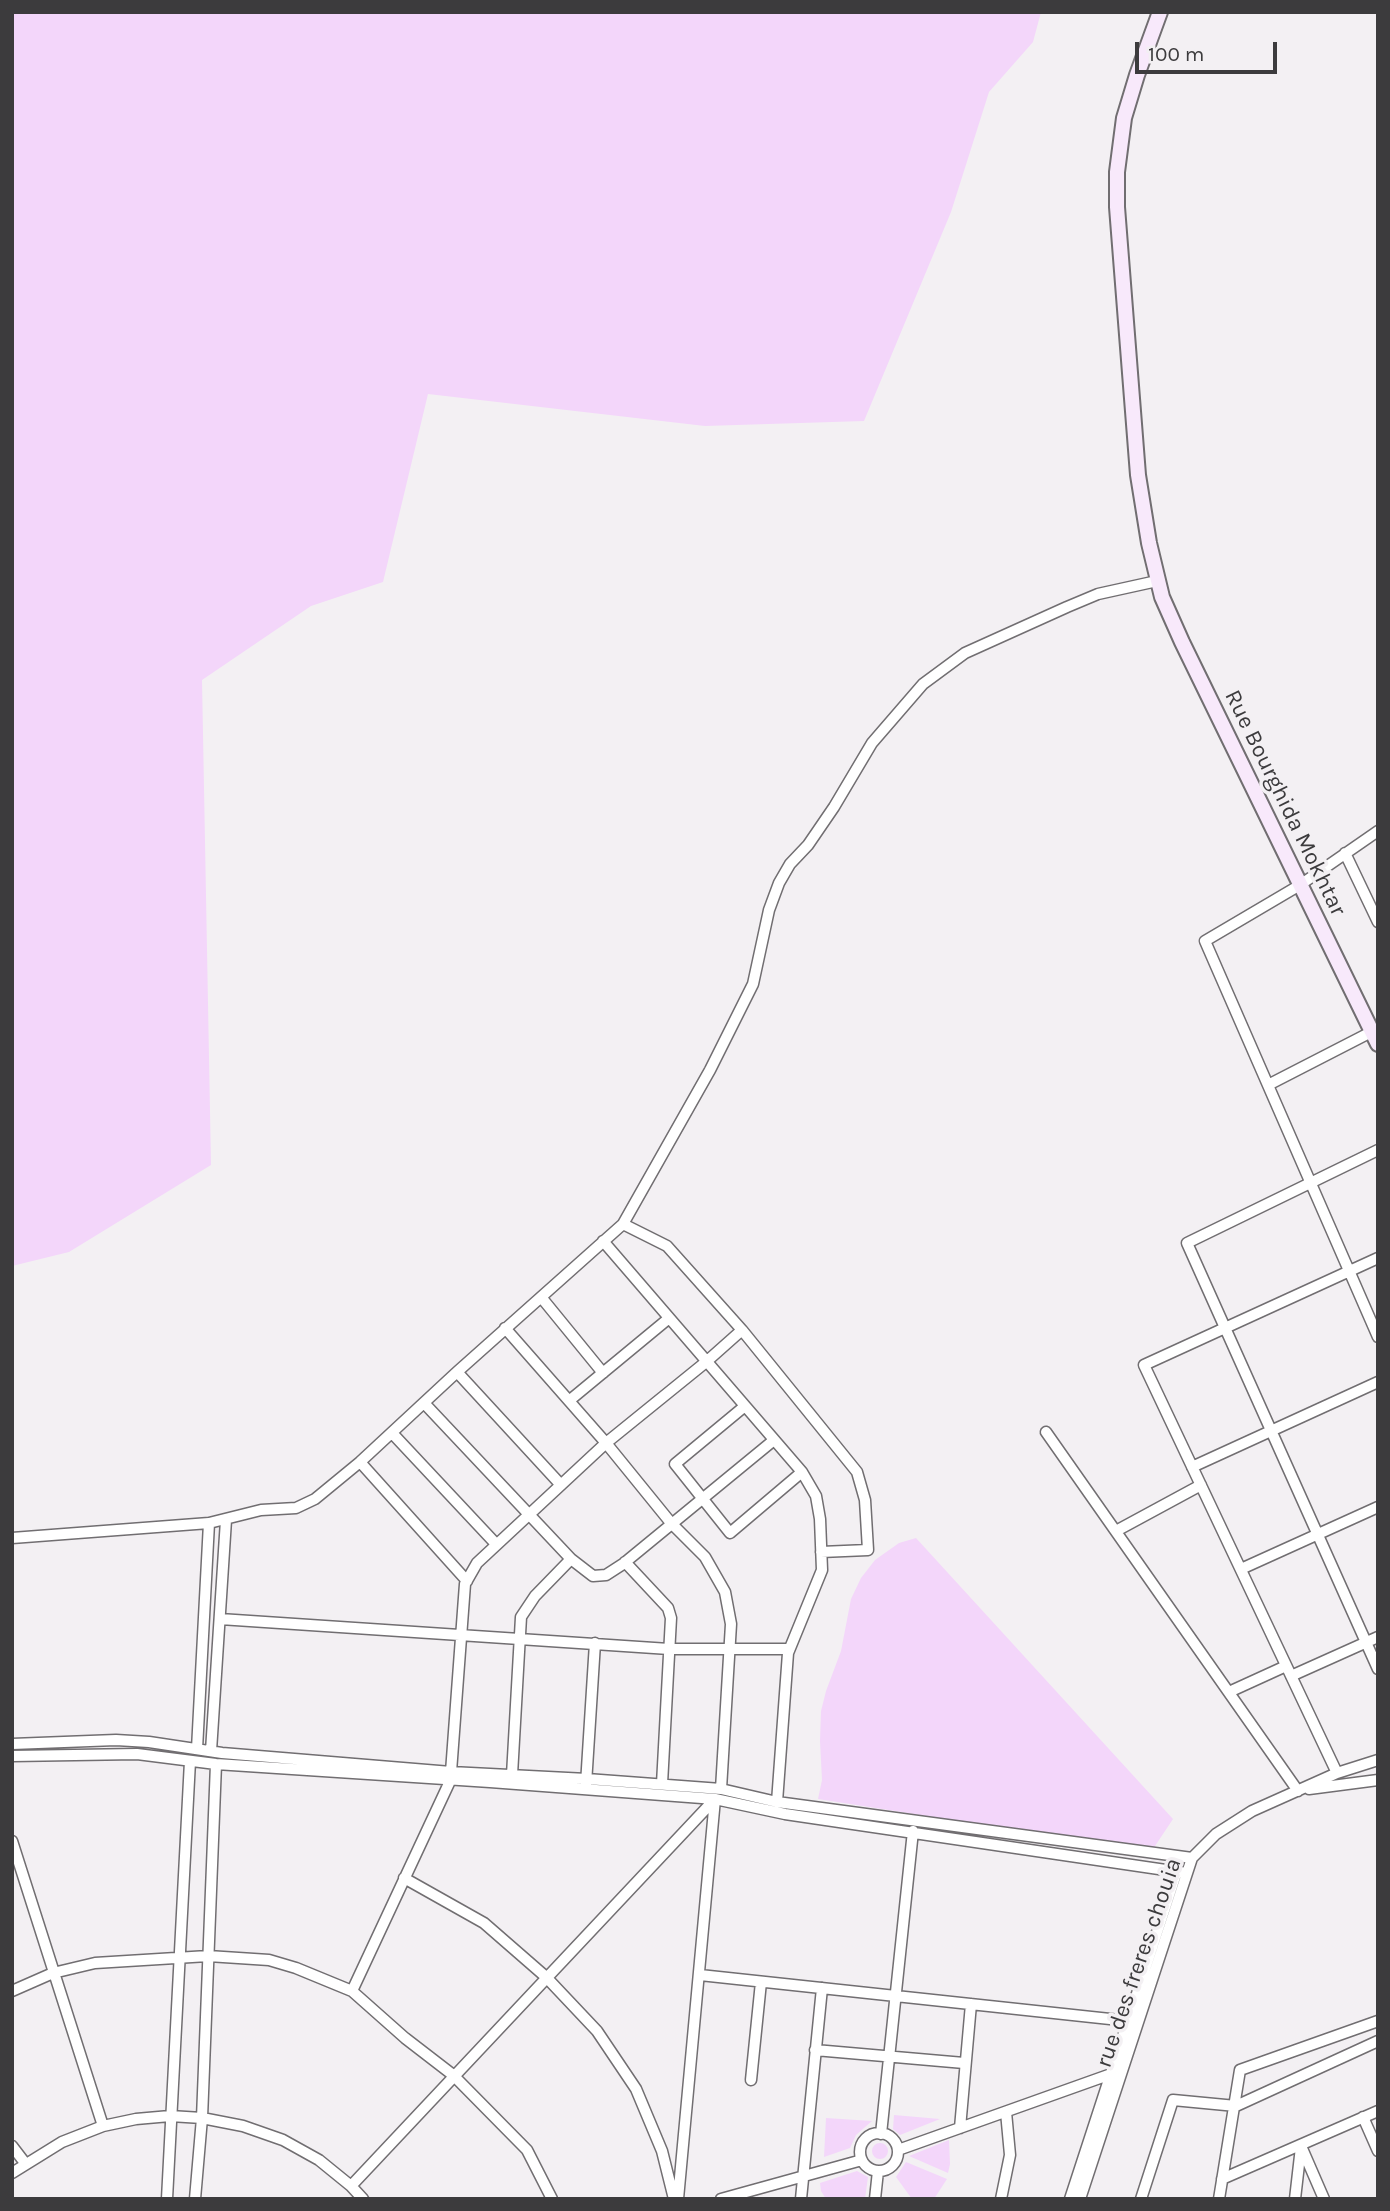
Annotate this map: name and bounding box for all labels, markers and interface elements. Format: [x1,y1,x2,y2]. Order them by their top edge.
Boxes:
scale bar [1138,28,1280,72]
text: 100 m [1148,42,1205,66]
street label: Rue Bourghida Mokhtar [1218,685,1352,921]
street label: rue des freres chouia [1090,1855,1188,2071]

